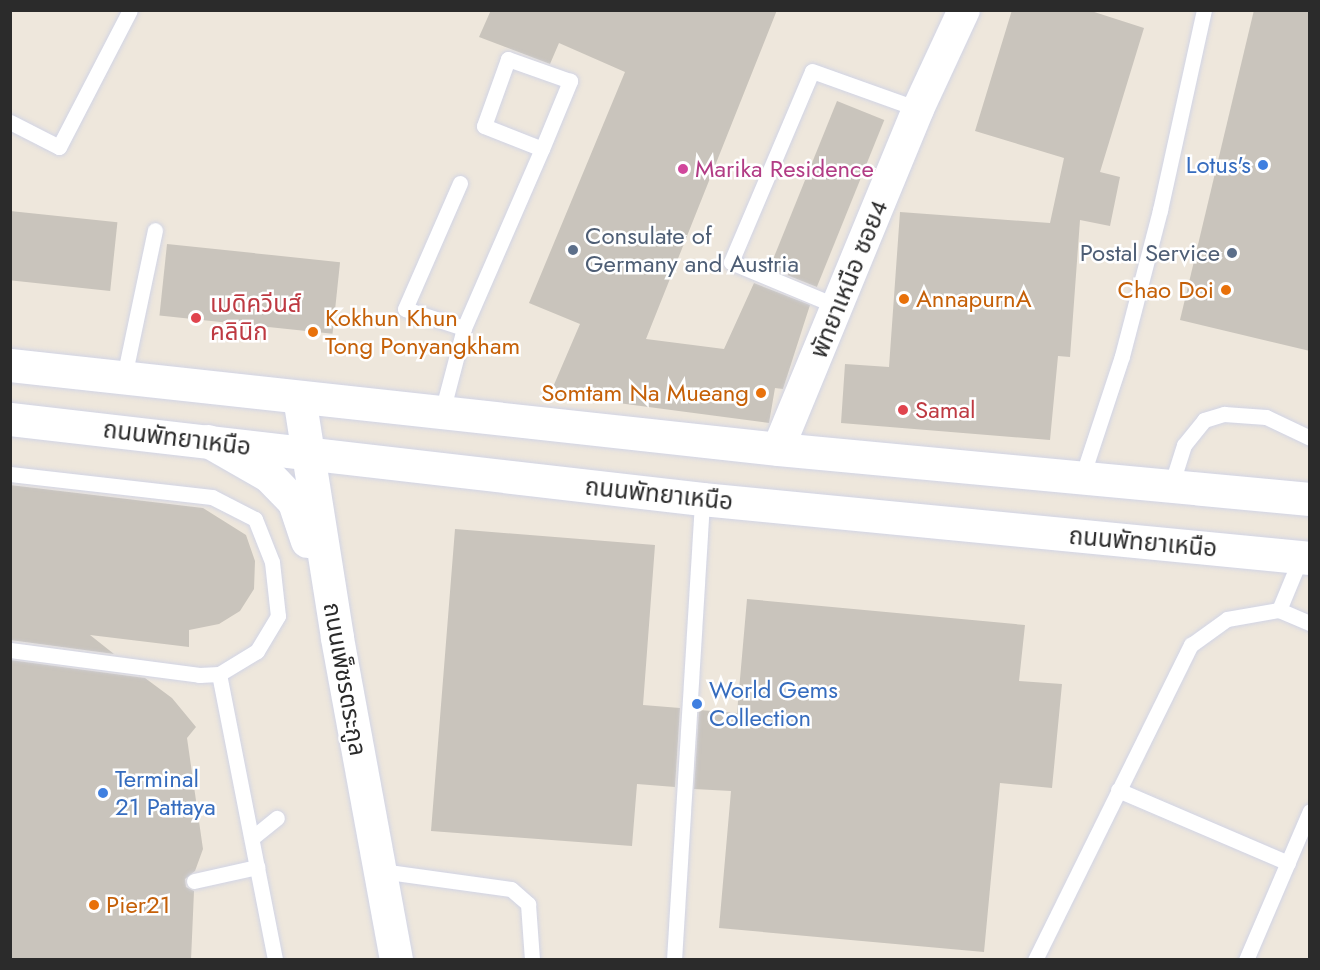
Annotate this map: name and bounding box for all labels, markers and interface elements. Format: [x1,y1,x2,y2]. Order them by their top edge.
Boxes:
place label: Lotus's [1186,151,1251,179]
place label: Marika Residence [695,155,874,183]
marker: Lotus's [1256,158,1270,172]
marker: Marika Residence [676,162,690,176]
street label: พัทยาเหนือ ซอย4 [804,196,894,362]
place label: Consulate of Germany and Austria [585,222,799,278]
place label: Postal Service [1080,239,1220,267]
marker: Consulate of Germany and Austria [566,243,580,257]
marker: Postal Service [1225,246,1239,260]
place label: Chao Doi [1117,276,1214,304]
marker: Chao Doi [1219,283,1233,297]
place label: AnnapurnA [916,285,1032,313]
place label: เมดิควีนส์ คลินิก [210,290,302,346]
marker: AnnapurnA [897,292,911,306]
place label: Kokhun Khun Tong Ponyangkham [325,304,520,360]
marker: เมดิควีนส์ คลินิก [187,309,205,327]
marker: Kokhun Khun Tong Ponyangkham [306,325,320,339]
place label: Somtam Na Mueang [541,379,749,407]
marker: Somtam Na Mueang [754,386,768,400]
place label: Samal [915,396,975,424]
marker: Samal [896,403,910,417]
street label: ถนนพัทยาเหนือ [101,415,253,461]
street label: ถนนพัทยาเหนือ [583,472,735,516]
street label: ถนนพัทยาเหนือ [1068,521,1218,563]
street label: ถนนเพ็ชรตระกูล [317,600,373,758]
place label: World Gems Collection [709,676,838,732]
marker: World Gems Collection [690,697,704,711]
place label: Terminal 21 Pattaya [115,765,216,821]
marker: Terminal 21 Pattaya [96,786,110,800]
place label: Pier21 [106,891,170,919]
marker: Pier21 [87,898,101,912]

